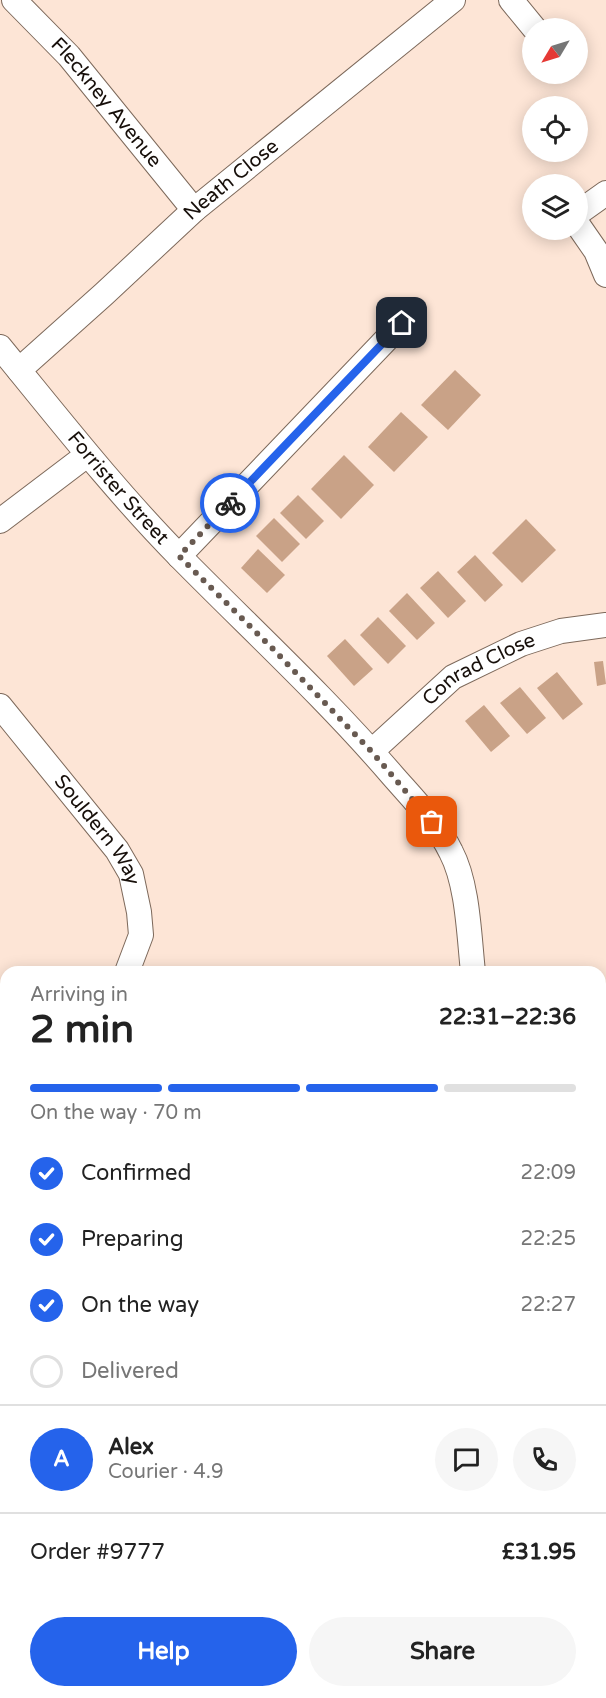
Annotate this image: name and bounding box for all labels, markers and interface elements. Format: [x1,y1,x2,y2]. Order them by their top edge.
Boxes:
north arrow [522,18,588,84]
map controls [522,18,588,240]
street label: Fleckney Avenue [46,33,167,172]
button: locate [522,96,588,162]
street label: Neath Close [179,134,283,225]
button: layers [522,174,588,240]
pin [376,297,427,348]
icon: home [385,306,418,339]
street label: Forrister Street [62,427,174,550]
courier [200,473,260,533]
icon: bike [214,487,247,520]
street label: Conrad Close [418,628,538,711]
street label: Souldern Way [49,770,145,887]
pin [406,796,457,847]
icon: bag [415,805,448,838]
text: Arriving in [30,983,128,1007]
text: 22:31–22:36 [439,1004,576,1030]
text: 2 min [30,1006,134,1053]
text: On the way · 70 m [30,1101,202,1125]
icon: check [30,1157,63,1190]
text: Confirmed [81,1160,191,1186]
text: 22:09 [521,1161,576,1185]
icon: check [30,1223,63,1256]
text: Preparing [81,1226,184,1252]
text: 22:25 [521,1227,576,1251]
icon: check [30,1289,63,1322]
text: On the way [81,1292,199,1318]
text: 22:27 [521,1293,576,1317]
text: Delivered [81,1358,179,1384]
button: chat [435,1428,498,1491]
button: phone [513,1428,576,1491]
text: Alex [108,1434,154,1460]
text: A [53,1446,70,1472]
text: Courier · 4.9 [108,1460,223,1484]
text: Order #9777 [30,1539,165,1565]
text: £31.95 [502,1539,576,1565]
button: Help [30,1617,297,1686]
button: Share [309,1617,576,1686]

